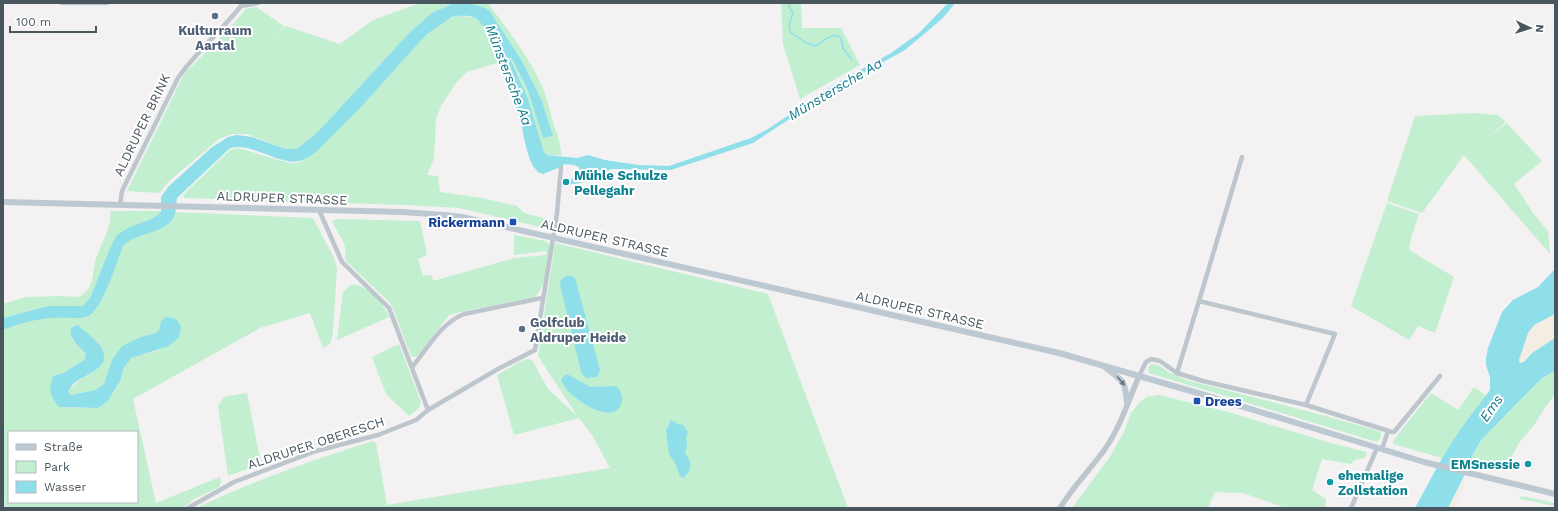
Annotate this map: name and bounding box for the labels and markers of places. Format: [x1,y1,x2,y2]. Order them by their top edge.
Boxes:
marker: Kulturraum Aartal [210,11,220,21]
place label: Kulturraum Aartal [178,23,252,53]
place label: Mühle Schulze Pellegahr [574,168,668,198]
marker: Mühle Schulze Pellegahr [561,177,571,187]
place label: Rickermann [428,215,505,230]
marker: Rickermann [508,217,518,227]
place label: Golfclub Aldruper Heide [530,315,627,345]
marker: Golfclub Aldruper Heide [517,324,527,334]
place label: Drees [1205,394,1242,409]
marker: Drees [1192,396,1202,406]
place label: EMSnessie [1451,457,1520,472]
marker: EMSnessie [1523,459,1533,469]
place label: ehemalige Zollstation [1338,468,1408,498]
marker: ehemalige Zollstation [1325,477,1335,487]

